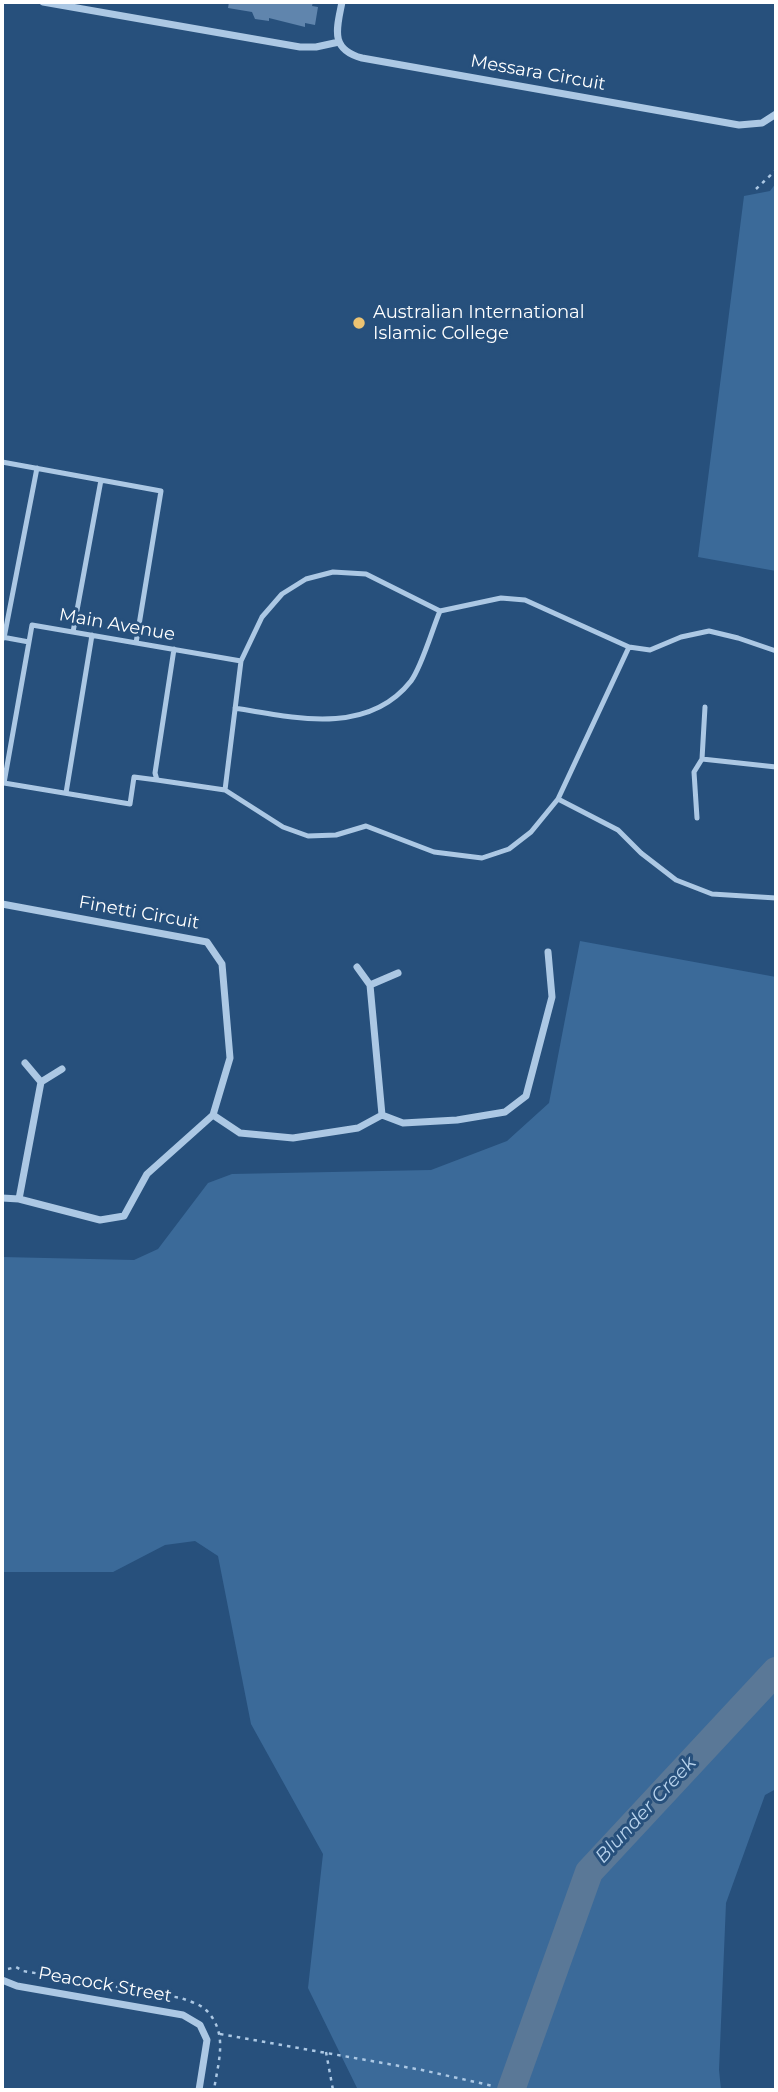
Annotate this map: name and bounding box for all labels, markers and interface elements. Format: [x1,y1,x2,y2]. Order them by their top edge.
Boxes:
street label: Messara Circuit [469,50,607,96]
place label: Australian International Islamic College [373,302,585,344]
marker: Australian International Islamic College [351,315,367,331]
street label: Main Avenue [57,604,177,646]
street label: Finetti Circuit [77,892,201,934]
water label: Blunder Creek [591,1752,701,1868]
street label: Peacock Street [37,1963,173,2007]

